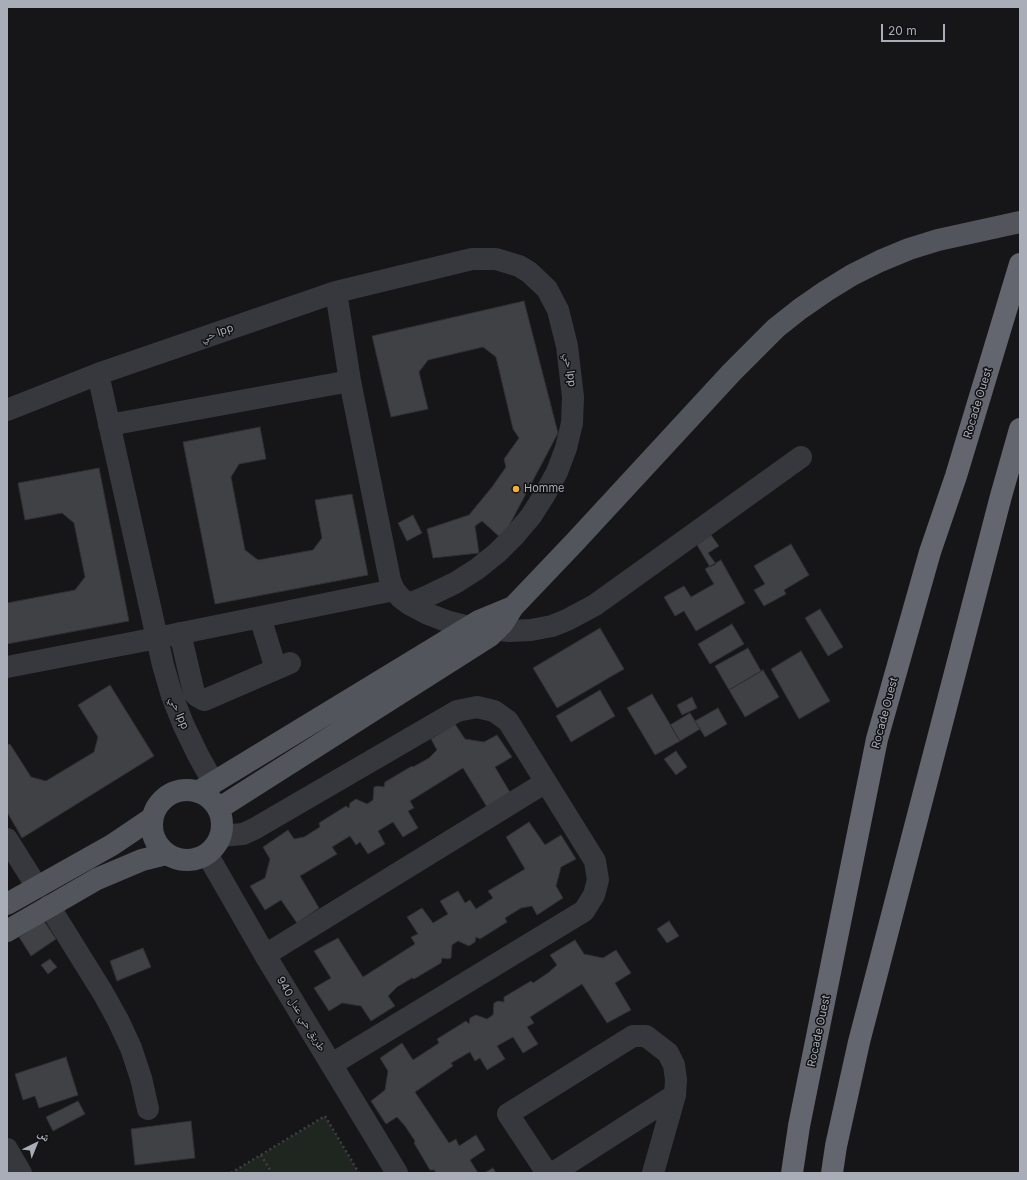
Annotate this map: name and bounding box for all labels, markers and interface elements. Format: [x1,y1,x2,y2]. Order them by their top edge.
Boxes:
scale bar [883,16,947,42]
text: 20 m [888,23,917,38]
street label: حي lpp [199,321,235,345]
street label: حي lpp [561,352,579,388]
street label: Rocade Ouest [961,366,995,440]
place label: Homme [524,482,564,496]
marker: Homme [511,484,521,494]
street label: Rocade Ouest [869,676,901,750]
street label: حي lpp [167,695,191,731]
street label: طريق حي عدل 940 [274,974,328,1054]
street label: Rocade Ouest [805,994,833,1068]
north arrow [16,1124,56,1164]
text: ش [35,1126,53,1144]

